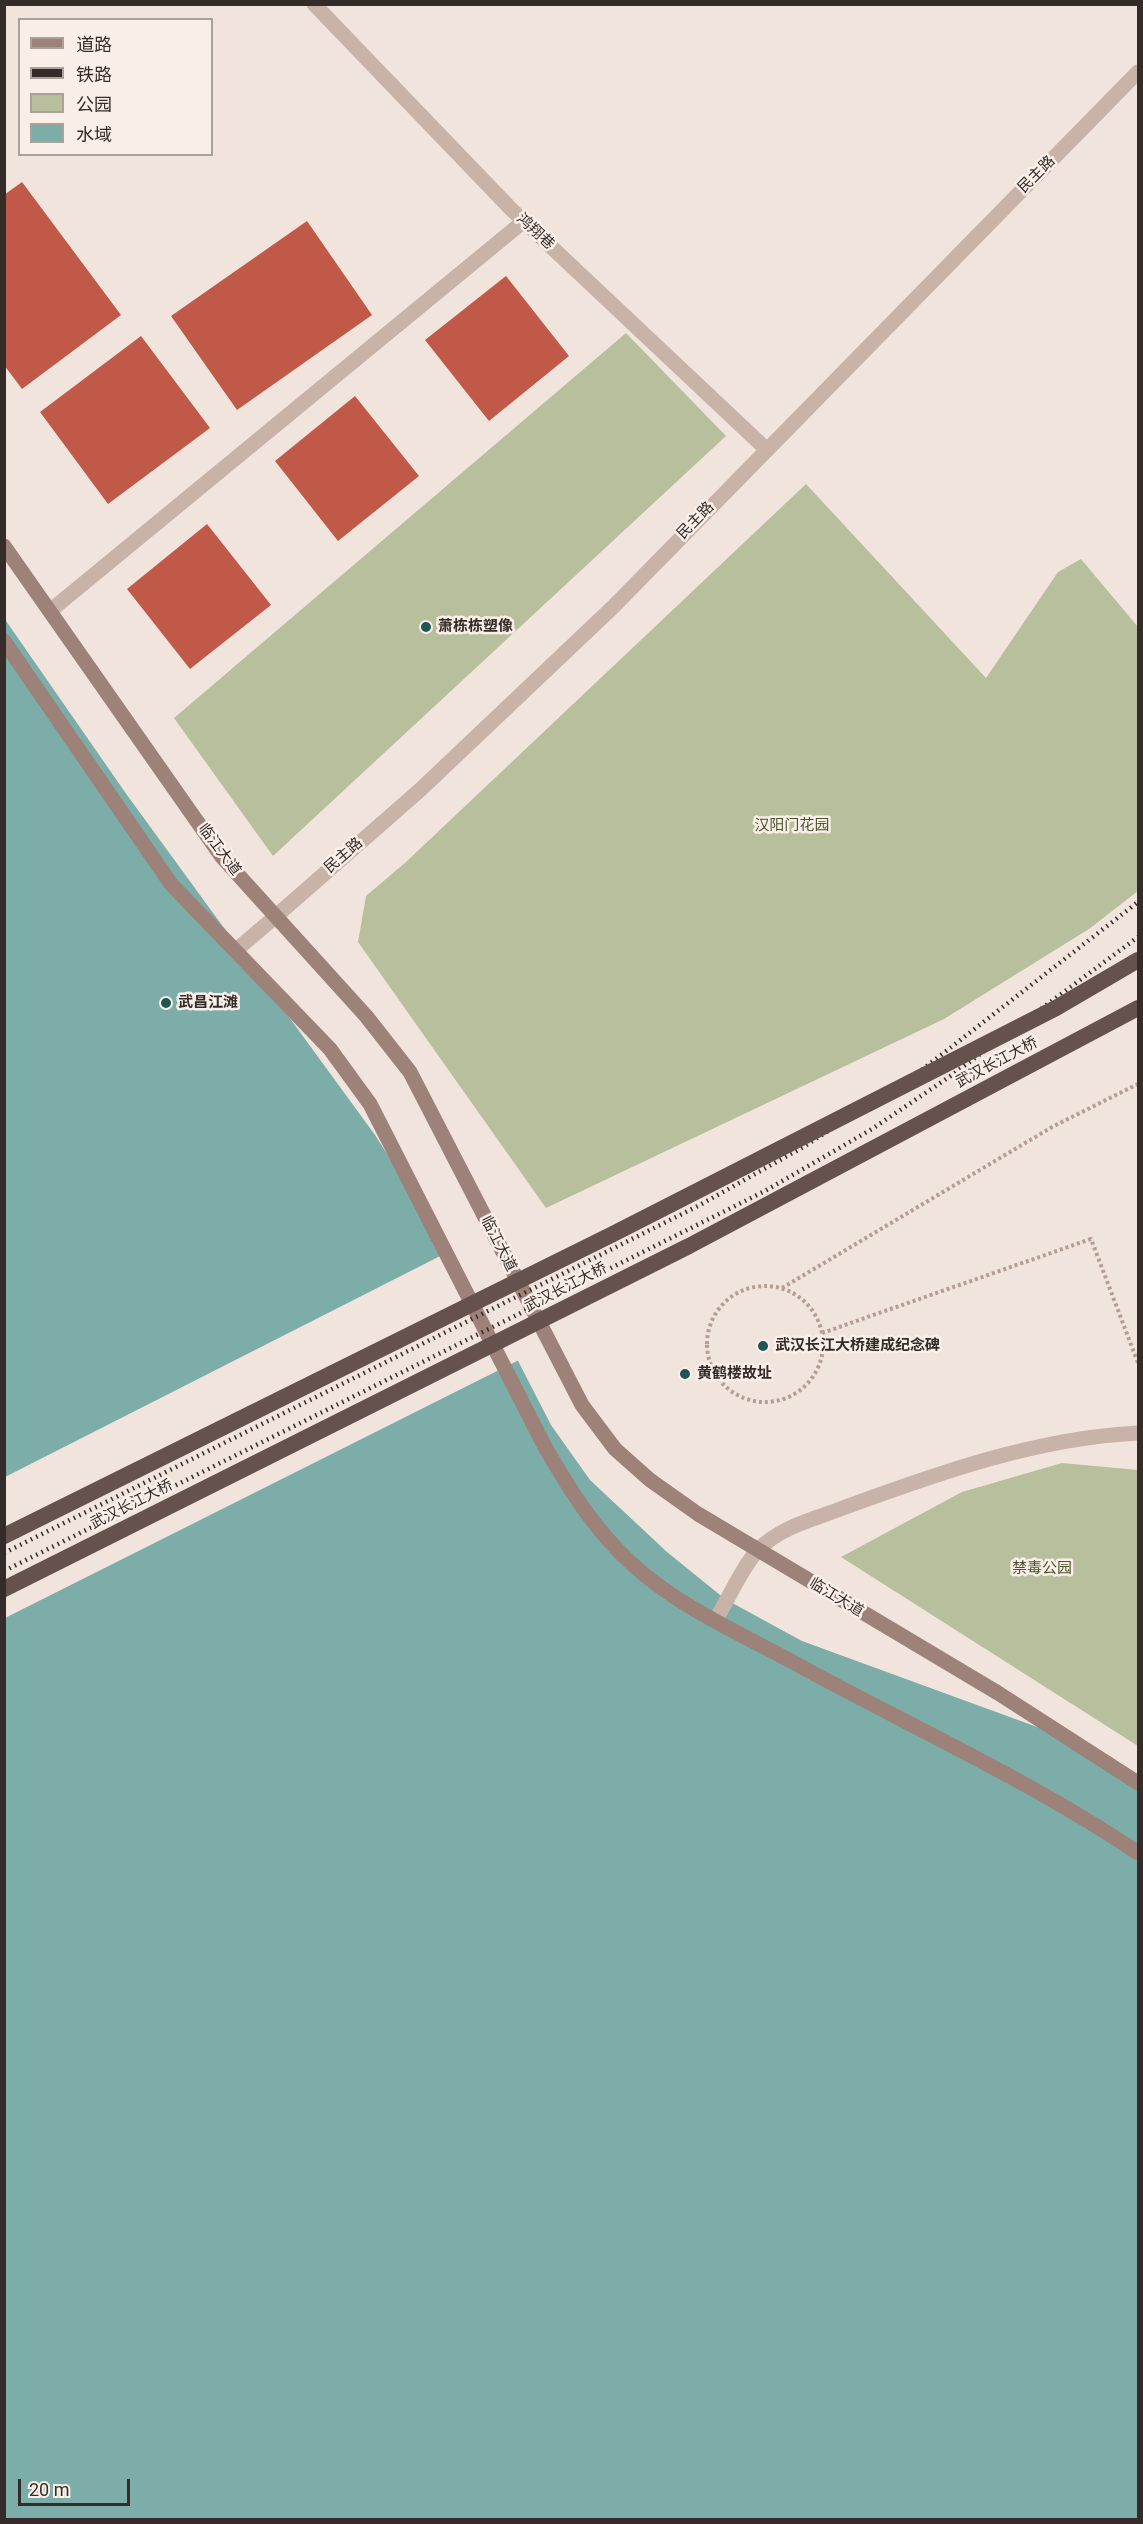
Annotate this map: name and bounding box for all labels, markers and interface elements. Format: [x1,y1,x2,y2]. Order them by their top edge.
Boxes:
legend [18,18,213,156]
text: 道路 [76,34,112,55]
text: 铁路 [76,64,112,85]
text: 公园 [76,94,112,115]
text: 水域 [76,124,112,145]
street label: 民主路 [1015,153,1059,197]
street label: 鸿翔巷 [512,210,558,254]
street label: 民主路 [674,499,718,543]
place label: 萧栋栋塑像 [438,618,513,636]
marker: 萧栋栋塑像 [419,620,433,634]
park label: 汉阳门花园 [755,817,829,835]
street label: 临江大道 [194,821,244,879]
street label: 民主路 [321,834,367,878]
place label: 武昌江滩 [178,994,238,1012]
marker: 武昌江滩 [159,996,173,1010]
street label: 武汉长江大桥 [953,1034,1041,1092]
street label: 临江大道 [476,1213,520,1275]
street label: 武汉长江大桥 [522,1260,610,1316]
place label: 武汉长江大桥建成纪念碑 [775,1337,940,1355]
marker: 武汉长江大桥建成纪念碑 [756,1339,770,1353]
place label: 黄鹤楼故址 [697,1365,772,1383]
marker: 黄鹤楼故址 [678,1367,692,1381]
street label: 武汉长江大桥 [88,1477,176,1533]
park label: 禁毒公园 [1012,1560,1072,1578]
street label: 临江大道 [806,1575,866,1621]
scale bar [21,2467,134,2505]
text: 20 m [29,2479,69,2500]

